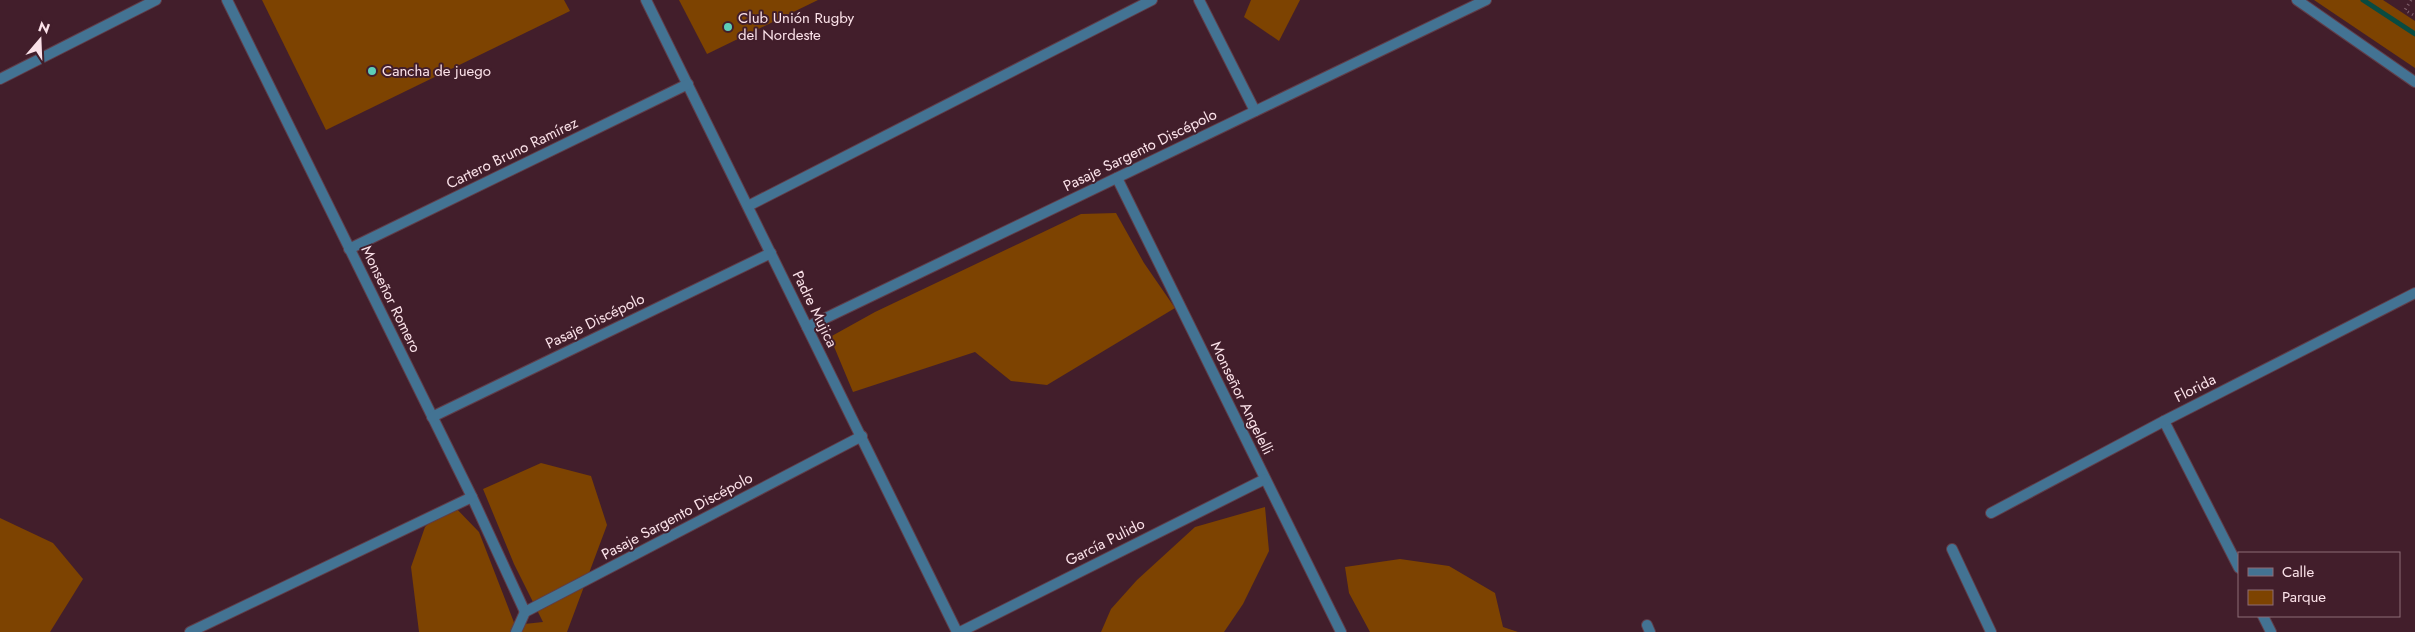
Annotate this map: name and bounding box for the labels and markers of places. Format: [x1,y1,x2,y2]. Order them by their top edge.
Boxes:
place label: Club Unión Rugby del Nordeste [738,7,855,46]
marker: Club Unión Rugby del Nordeste [722,21,734,33]
place label: Cancha de juego [382,60,491,82]
marker: Cancha de juego [366,65,378,77]

